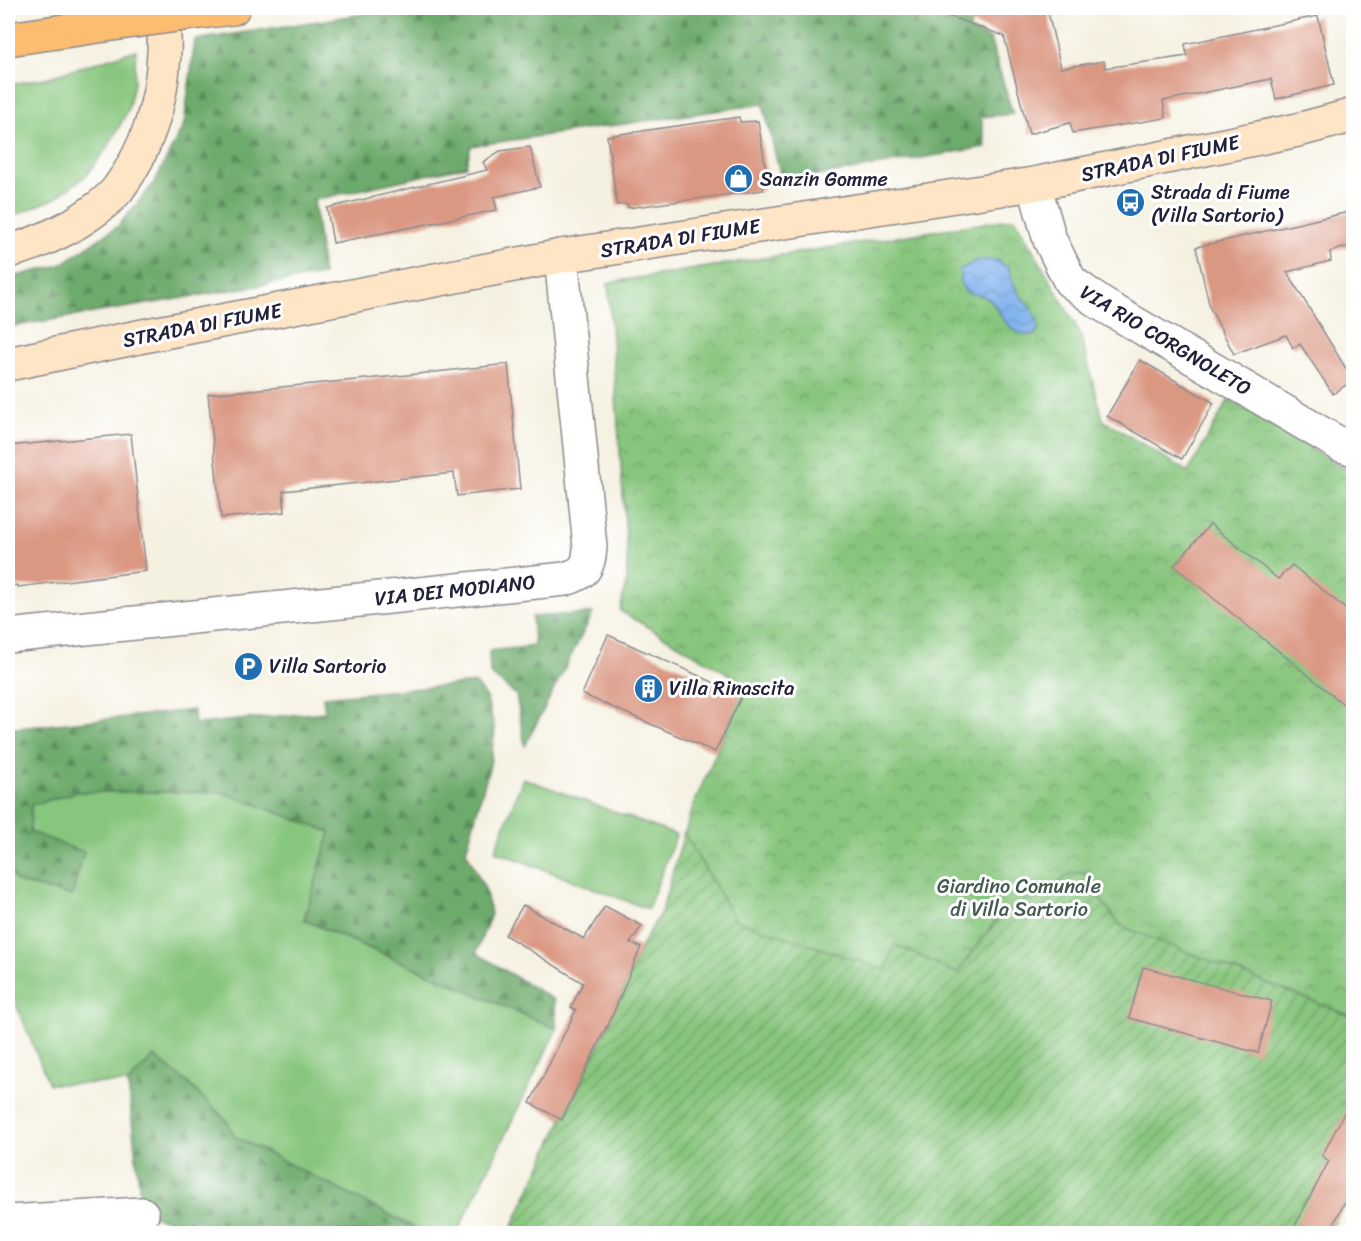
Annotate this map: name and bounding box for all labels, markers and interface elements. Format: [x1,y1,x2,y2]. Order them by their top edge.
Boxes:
street label: STRADA DI FIUME [1078,124,1244,192]
place label: Sanzin Gomme [760,162,888,197]
shop icon: Sanzin Gomme [723,163,755,195]
place label: Strada di Fiume (Villa Sartorio) [1151,175,1290,233]
bus stop icon: Strada di Fiume (Villa Sartorio) [1114,187,1146,219]
street label: STRADA DI FIUME [598,208,764,268]
street label: VIA RIO CORGNOLETO [1073,275,1258,406]
street label: STRADA DI FIUME [120,293,286,358]
street label: VIA DEI MODIANO [373,565,537,616]
place label: Villa Sartorio [269,649,386,684]
parking icon: Villa Sartorio [232,650,264,682]
place label: Villa Rinascita [669,671,794,706]
building icon: Villa Rinascita [632,672,664,704]
park label: Giardino Comunale di Villa Sartorio [937,869,1101,927]

